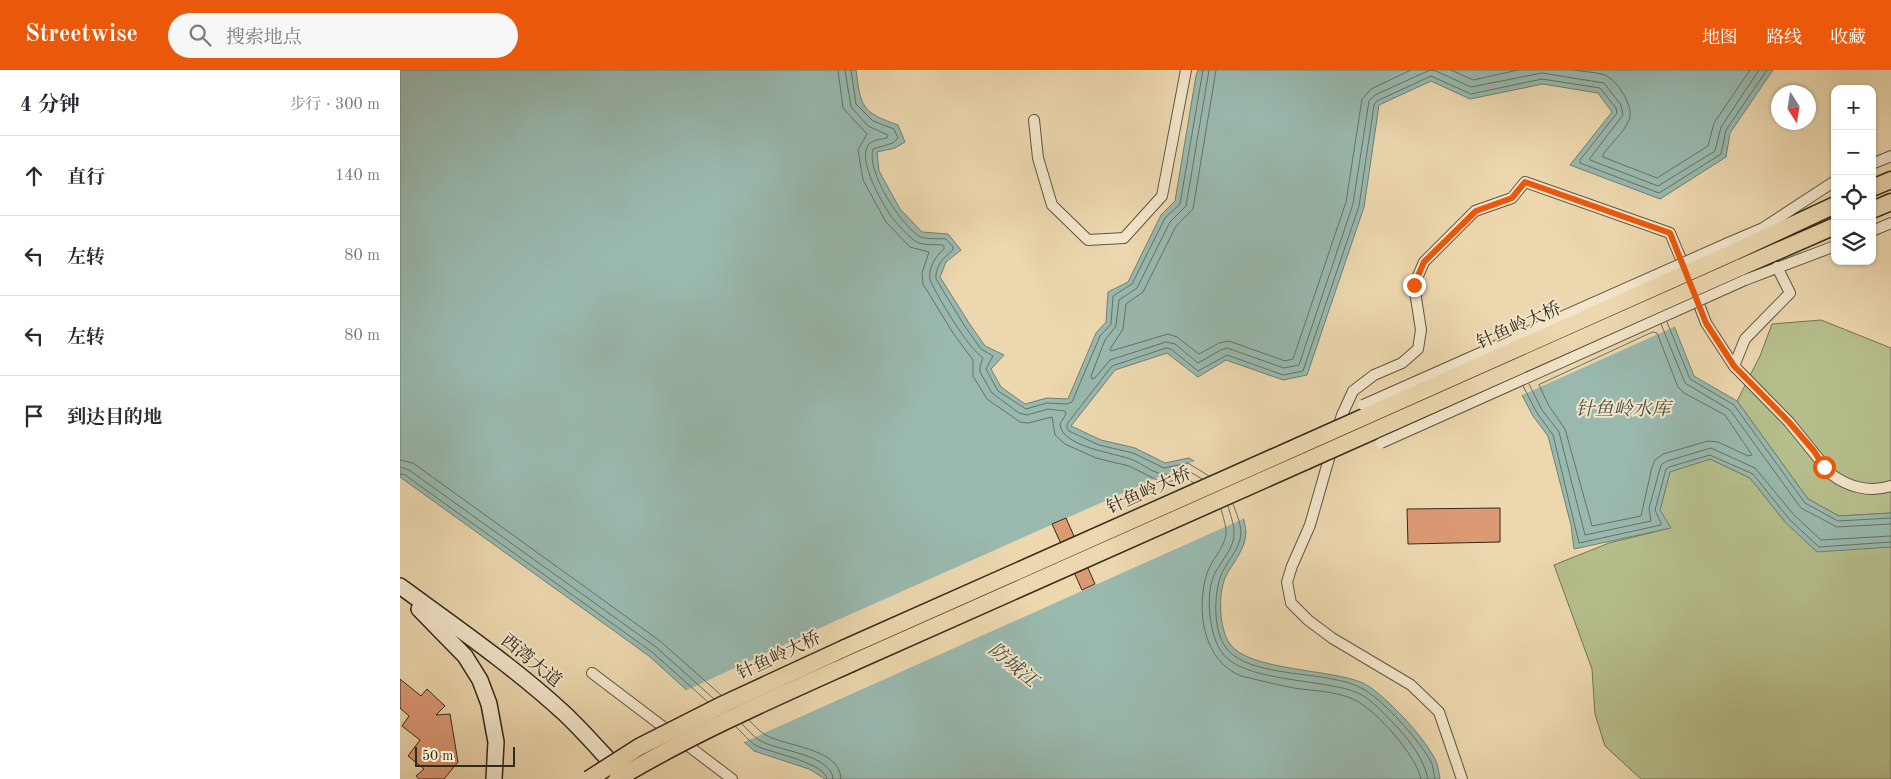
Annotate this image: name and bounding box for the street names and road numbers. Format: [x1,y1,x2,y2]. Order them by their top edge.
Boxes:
street label: 针鱼岭大桥 [1473,298,1564,353]
street label: 针鱼岭大桥 [1103,463,1194,518]
street label: 针鱼岭大桥 [734,627,824,683]
street label: 西湾大道 [497,630,566,691]

